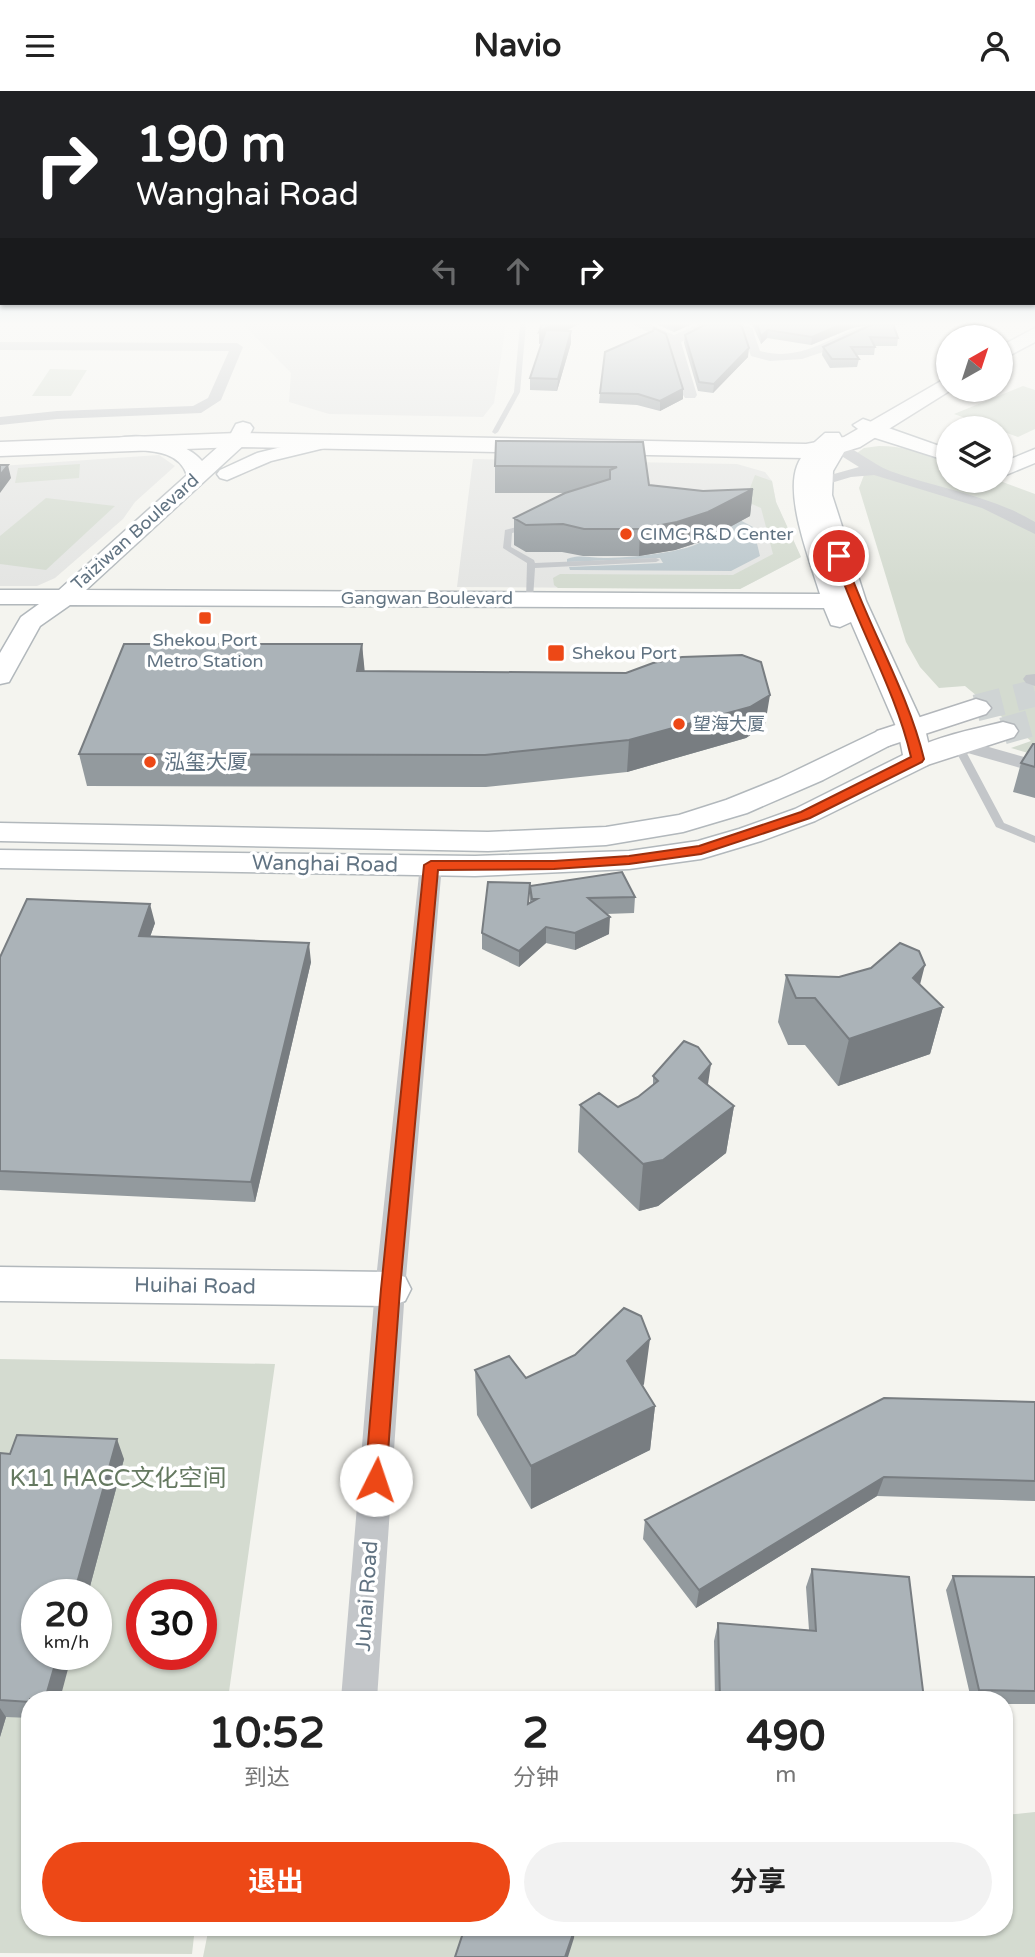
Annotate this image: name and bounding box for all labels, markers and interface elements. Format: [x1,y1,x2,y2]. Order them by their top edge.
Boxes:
icon: menu [21,27,59,65]
text: Navio [474,27,561,65]
icon: person [976,27,1014,65]
text: 190 m [136,116,286,175]
icon: right [21,119,112,210]
text: Wanghai Road [136,176,359,214]
icon: left [426,252,464,290]
icon: ahead [499,252,537,290]
icon: right [572,252,610,290]
north arrow [936,325,1013,403]
map controls [936,325,1013,493]
button: layers [936,416,1013,493]
street label: Taiziwan Boulevard [67,469,203,595]
place label: CIMC R&D Center [640,523,794,545]
marker: CIMC R&D Center [618,526,634,542]
pin [809,526,869,586]
icon: arrive [820,537,858,575]
street label: Gangwan Boulevard [341,587,513,609]
marker: Shekou Port Metro Station [197,610,213,626]
place label: Shekou Port Metro Station [146,629,264,672]
place label: Shekou Port [572,642,677,664]
marker: Shekou Port [546,643,566,663]
place label: 望海大厦 [693,713,765,735]
marker: 望海大厦 [671,716,687,732]
place label: 泓玺大厦 [164,750,248,775]
marker: 泓玺大厦 [142,754,158,770]
street label: Wanghai Road [252,850,398,878]
street label: Huihai Road [134,1272,256,1300]
position arrow [339,1443,413,1517]
park label: K11 HACC文化空间 [9,1464,227,1493]
street label: Juhai Road [351,1540,383,1652]
speed limit sign: 30 [126,1579,217,1670]
text: 20 [45,1594,88,1636]
text: km/h [44,1631,89,1653]
text: 10:52 [209,1708,325,1759]
text: 2 [522,1708,549,1759]
text: 490 [746,1711,825,1762]
text: m [775,1761,796,1789]
text: 到达 [244,1764,290,1792]
text: 分钟 [513,1764,559,1792]
button: 退出 [42,1842,510,1922]
button: 分享 [524,1842,992,1922]

